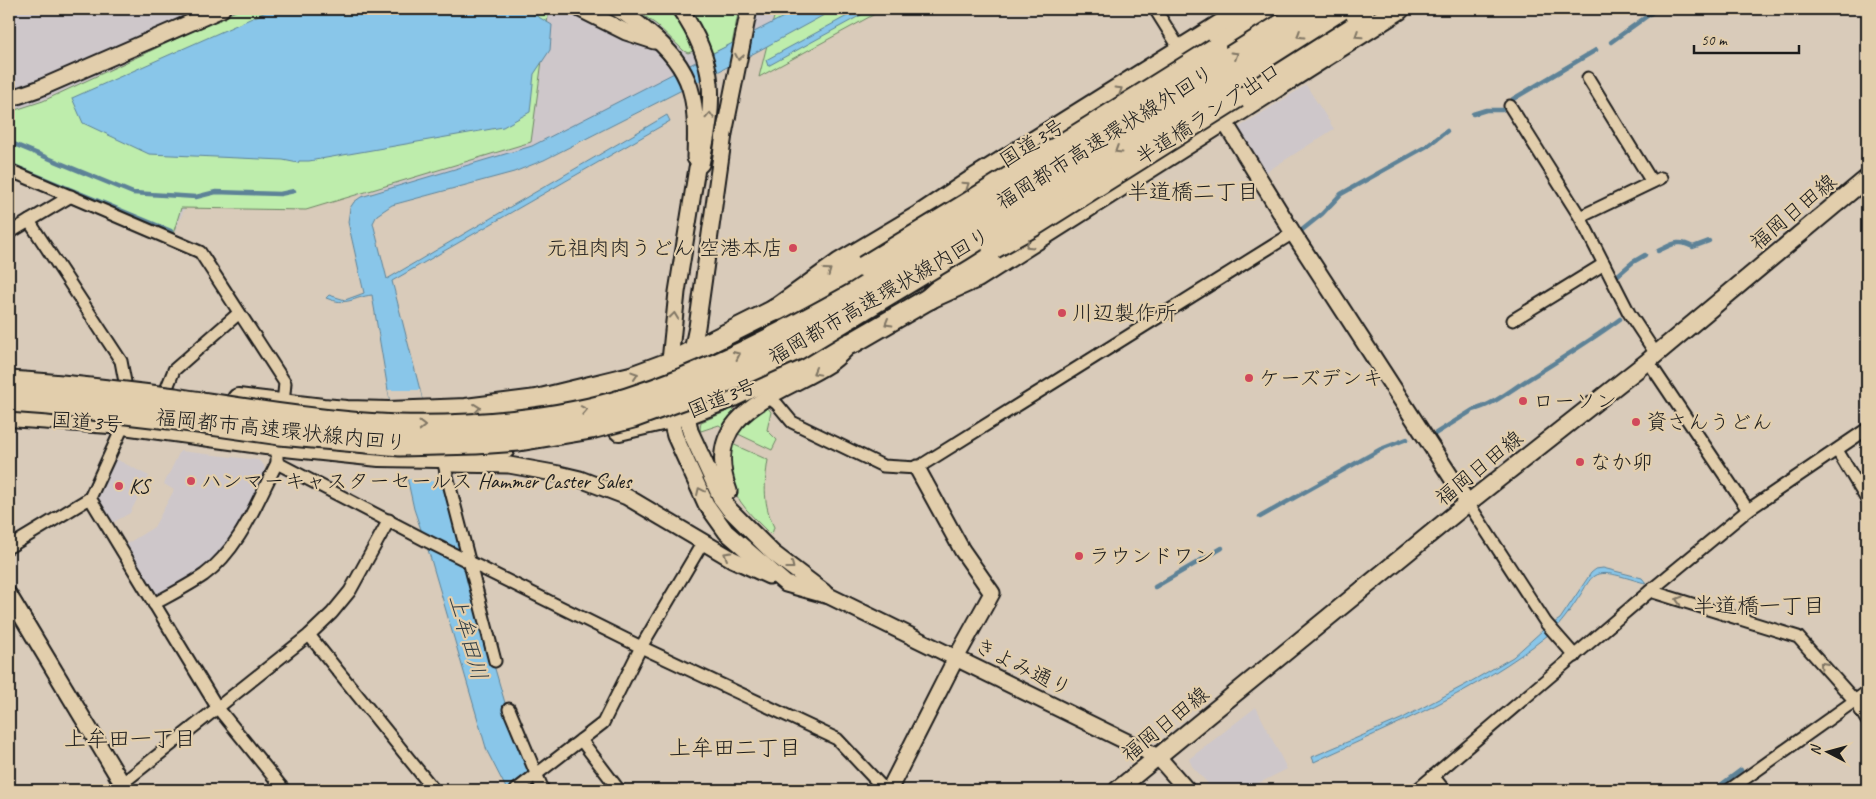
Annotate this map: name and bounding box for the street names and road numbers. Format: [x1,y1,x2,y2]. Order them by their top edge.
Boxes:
street label: 半道橋ランプ出口 [1130,57,1286,171]
street label: 福岡都市高速環状線外回り [991,59,1219,215]
street label: 国道3号 [994,113,1070,173]
street label: 福岡日田線 [1744,168,1842,256]
street label: 福岡都市高速環状線内回り [763,222,995,370]
street label: 国道3号 [684,372,760,424]
street label: 福岡都市高速環状線内回り [154,404,408,456]
street label: 国道3号 [50,407,124,437]
street label: 福岡日田線 [1430,425,1528,511]
street label: きよみ通り [970,632,1076,702]
street label: 福岡日田線 [1116,681,1214,767]

